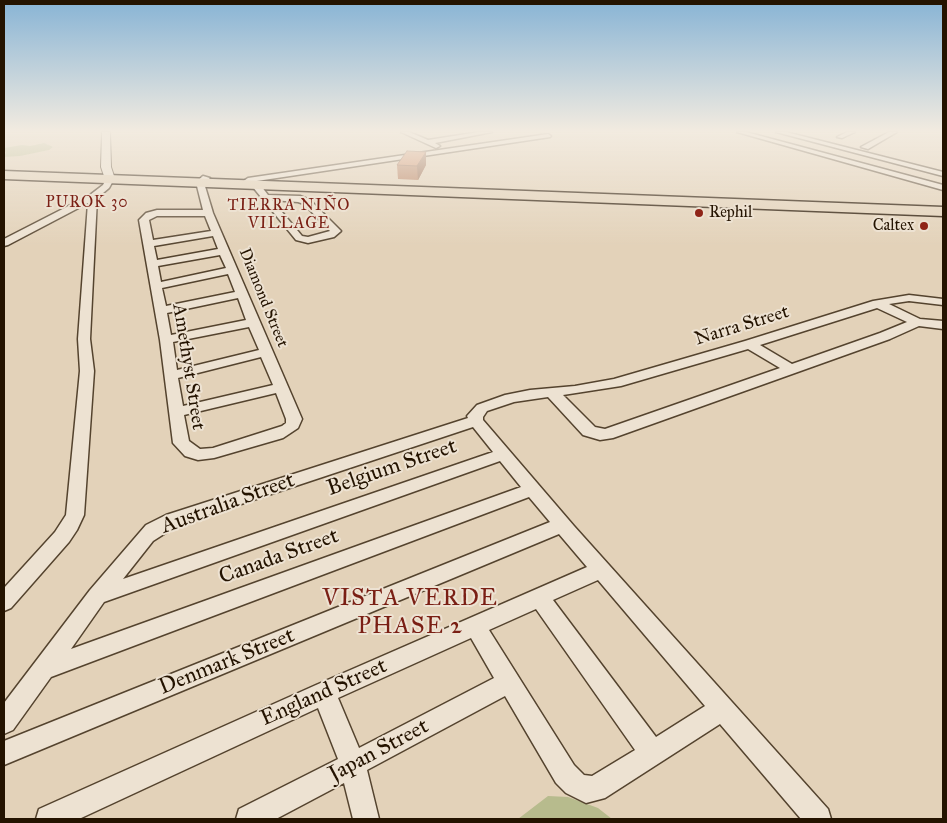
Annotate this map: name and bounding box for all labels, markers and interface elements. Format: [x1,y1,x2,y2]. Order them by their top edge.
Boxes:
district label: PUROK 30 [44,193,130,213]
district label: TIERRA NIÑO VILLAGE [226,196,352,234]
place label: Rephil [709,203,752,223]
marker: Rephil [693,207,705,219]
place label: Caltex [873,216,914,236]
marker: Caltex [918,220,930,232]
street label: Diamond Street [234,246,292,350]
street label: Narra Street [692,301,792,351]
street label: Amethyst Street [167,302,209,432]
street label: Belgium Street [324,433,460,503]
street label: Australia Street [158,468,298,540]
street label: Canada Street [216,523,342,591]
district label: VISTA VERDE PHASE 2 [321,585,499,641]
street label: Denmark Street [155,623,299,701]
street label: England Street [257,653,391,733]
street label: Japan Street [325,714,433,788]

